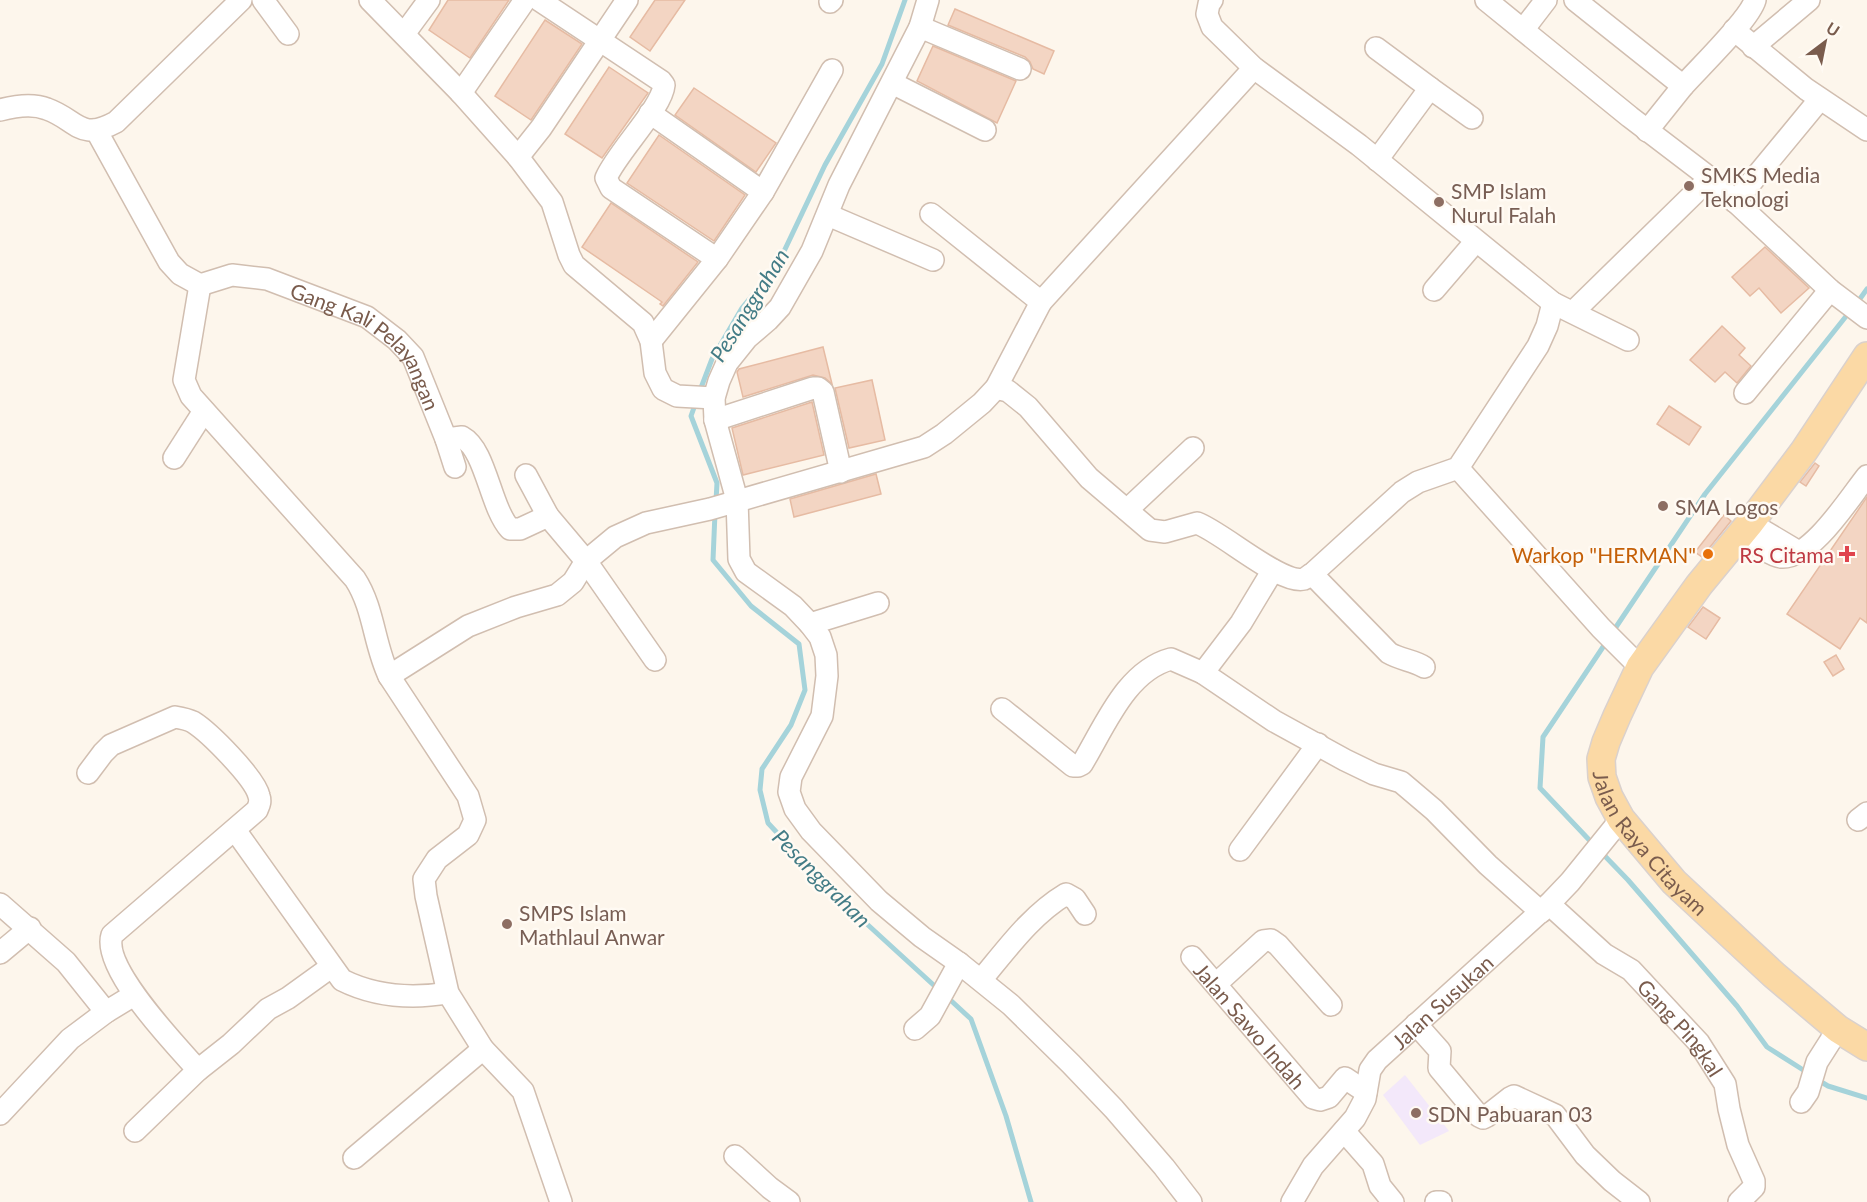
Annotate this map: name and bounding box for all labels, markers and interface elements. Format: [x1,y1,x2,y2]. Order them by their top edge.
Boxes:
north arrow [1795,12,1855,72]
text: U [1823,18,1843,40]
place label: SMKS Media Teknologi [1701,162,1820,211]
place label: SMP Islam Nurul Falah [1451,178,1556,227]
marker: SMKS Media Teknologi [1682,179,1696,193]
marker: SMP Islam Nurul Falah [1432,195,1446,209]
water label: Pesanggrahan [704,244,794,366]
street label: Gang Kali Pelayangan [287,277,445,414]
place label: SMA Logos [1675,494,1778,519]
marker: SMA Logos [1656,499,1670,513]
place label: Warkop "HERMAN" [1512,542,1696,567]
place label: RS Citama [1739,542,1834,567]
marker: RS Citama [1838,545,1856,563]
marker: Warkop "HERMAN" [1701,547,1715,561]
street label: Jalan Raya Citayam [1589,771,1713,920]
water label: Pesanggrahan [767,823,877,933]
place label: SMPS Islam Mathlaul Anwar [519,900,665,949]
marker: SMPS Islam Mathlaul Anwar [500,917,514,931]
street label: Jalan Susukan [1386,949,1498,1053]
street label: Jalan Sawo Indah [1190,957,1312,1093]
street label: Gang Pingkal [1633,973,1729,1081]
place label: SDN Pabuaran 03 [1428,1101,1593,1126]
marker: SDN Pabuaran 03 [1409,1106,1423,1120]

